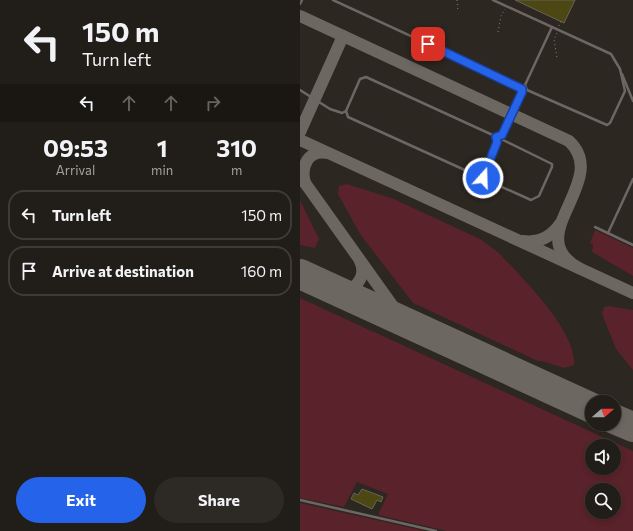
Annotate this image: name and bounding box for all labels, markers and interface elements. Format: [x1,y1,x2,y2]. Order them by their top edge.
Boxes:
text: 150 m [82,14,159,48]
icon: left [16,16,68,68]
pin [411,27,445,61]
icon: arrive [417,33,439,55]
text: Turn left [82,48,151,70]
icon: left [76,92,98,114]
icon: ahead [118,92,140,114]
icon: ahead [160,92,182,114]
icon: right [202,92,224,114]
text: 09:53 [43,133,108,162]
text: 1 [157,133,168,162]
text: 310 [216,133,257,162]
position arrow [462,157,504,199]
text: Arrival [56,162,95,178]
text: min [151,162,173,178]
text: m [231,162,242,178]
icon: left [18,204,40,226]
text: Turn left [52,206,111,224]
text: 150 m [241,206,282,224]
icon: arrive [18,260,40,282]
text: Arrive at destination [52,262,194,280]
text: 160 m [241,262,282,280]
north arrow [585,395,621,431]
map controls [585,395,621,519]
button: sound [585,439,621,475]
button: Exit [16,477,146,523]
button: Share [154,477,284,523]
button: search [585,483,621,519]

